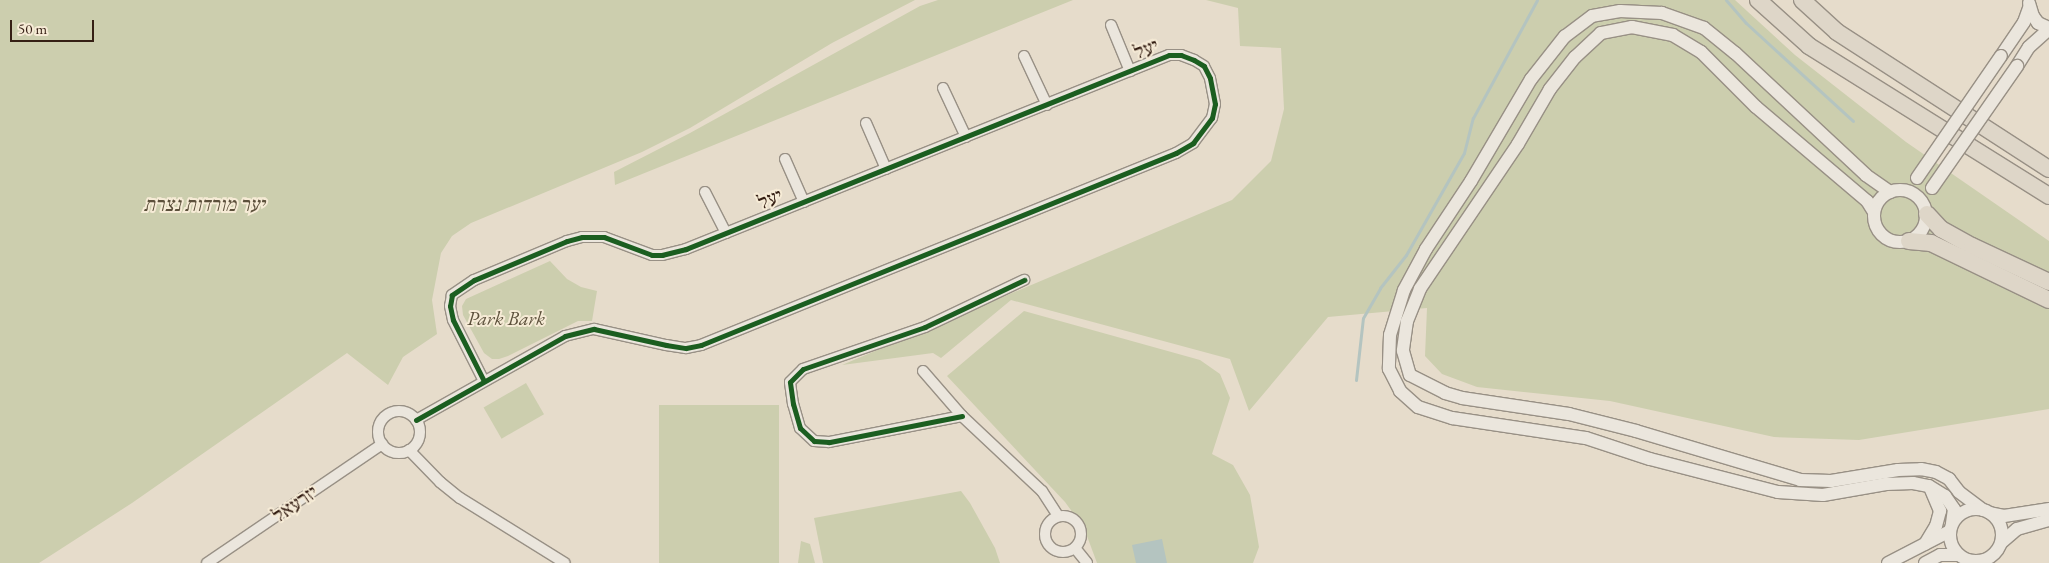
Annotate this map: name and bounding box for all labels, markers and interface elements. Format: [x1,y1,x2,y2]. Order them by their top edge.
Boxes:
scale bar [12,10,96,42]
text: 50 m [18,19,47,38]
street label: יעל [1130,33,1162,65]
street label: יעל [754,183,786,215]
park label: יער מורדות נצרת [143,192,265,216]
park label: Park Bark [467,306,545,330]
street label: יזרעאל [268,480,322,528]

